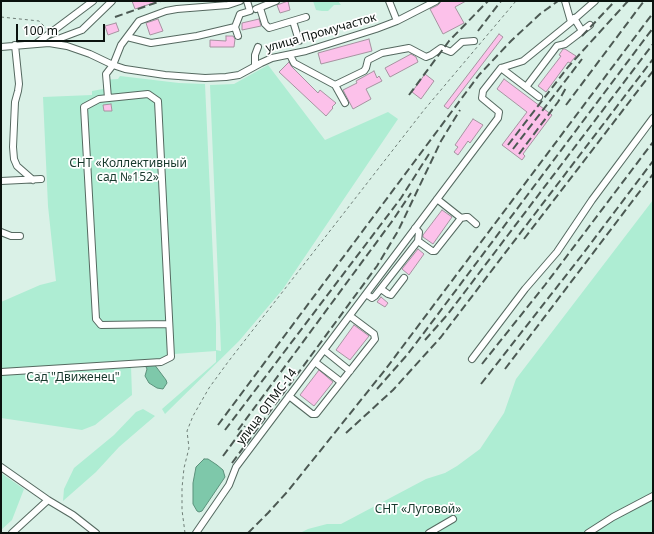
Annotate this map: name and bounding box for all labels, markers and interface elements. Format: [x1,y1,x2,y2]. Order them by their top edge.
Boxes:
street label: улица Промучасток [264,10,378,56]
scale bar [18,16,107,42]
text: 100 m [23,22,58,39]
park label: СНТ «Коллективный сад №152» [69,157,187,185]
street label: улица ОПМС-14 [234,366,300,448]
park label: Сад "Движенец" [26,371,120,385]
park label: СНТ «Луговой» [375,503,461,517]

